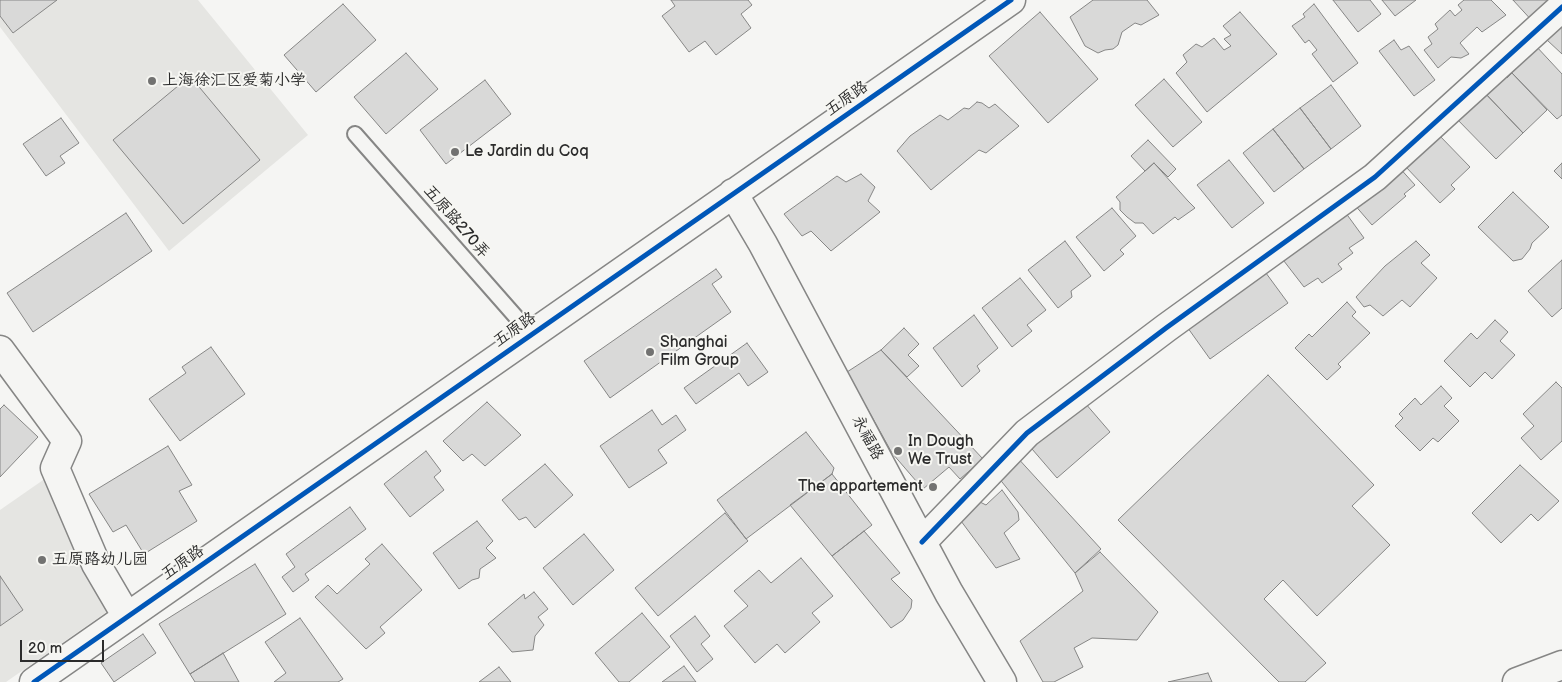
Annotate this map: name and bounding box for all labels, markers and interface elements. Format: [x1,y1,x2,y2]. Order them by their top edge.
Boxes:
place label: 上海徐汇区爱菊小学 [162,71,306,91]
marker: 上海徐汇区爱菊小学 [146,75,158,87]
street label: 五原路 [822,77,872,121]
place label: Le Jardin du Coq [465,142,589,162]
marker: Le Jardin du Coq [449,146,461,158]
street label: 五原路270弄 [419,181,493,263]
street label: 五原路 [490,308,540,352]
place label: Shanghai Film Group [660,333,739,371]
marker: Shanghai Film Group [644,346,656,358]
street label: 永福路 [847,412,887,464]
place label: In Dough We Trust [908,432,974,470]
marker: In Dough We Trust [892,445,904,457]
place label: The appartement [798,477,923,497]
marker: The appartement [927,481,939,493]
street label: 五原路 [158,541,208,585]
place label: 五原路幼儿园 [52,550,148,570]
marker: 五原路幼儿园 [36,554,48,566]
scale bar [22,630,106,662]
text: 20 m [28,639,62,658]

